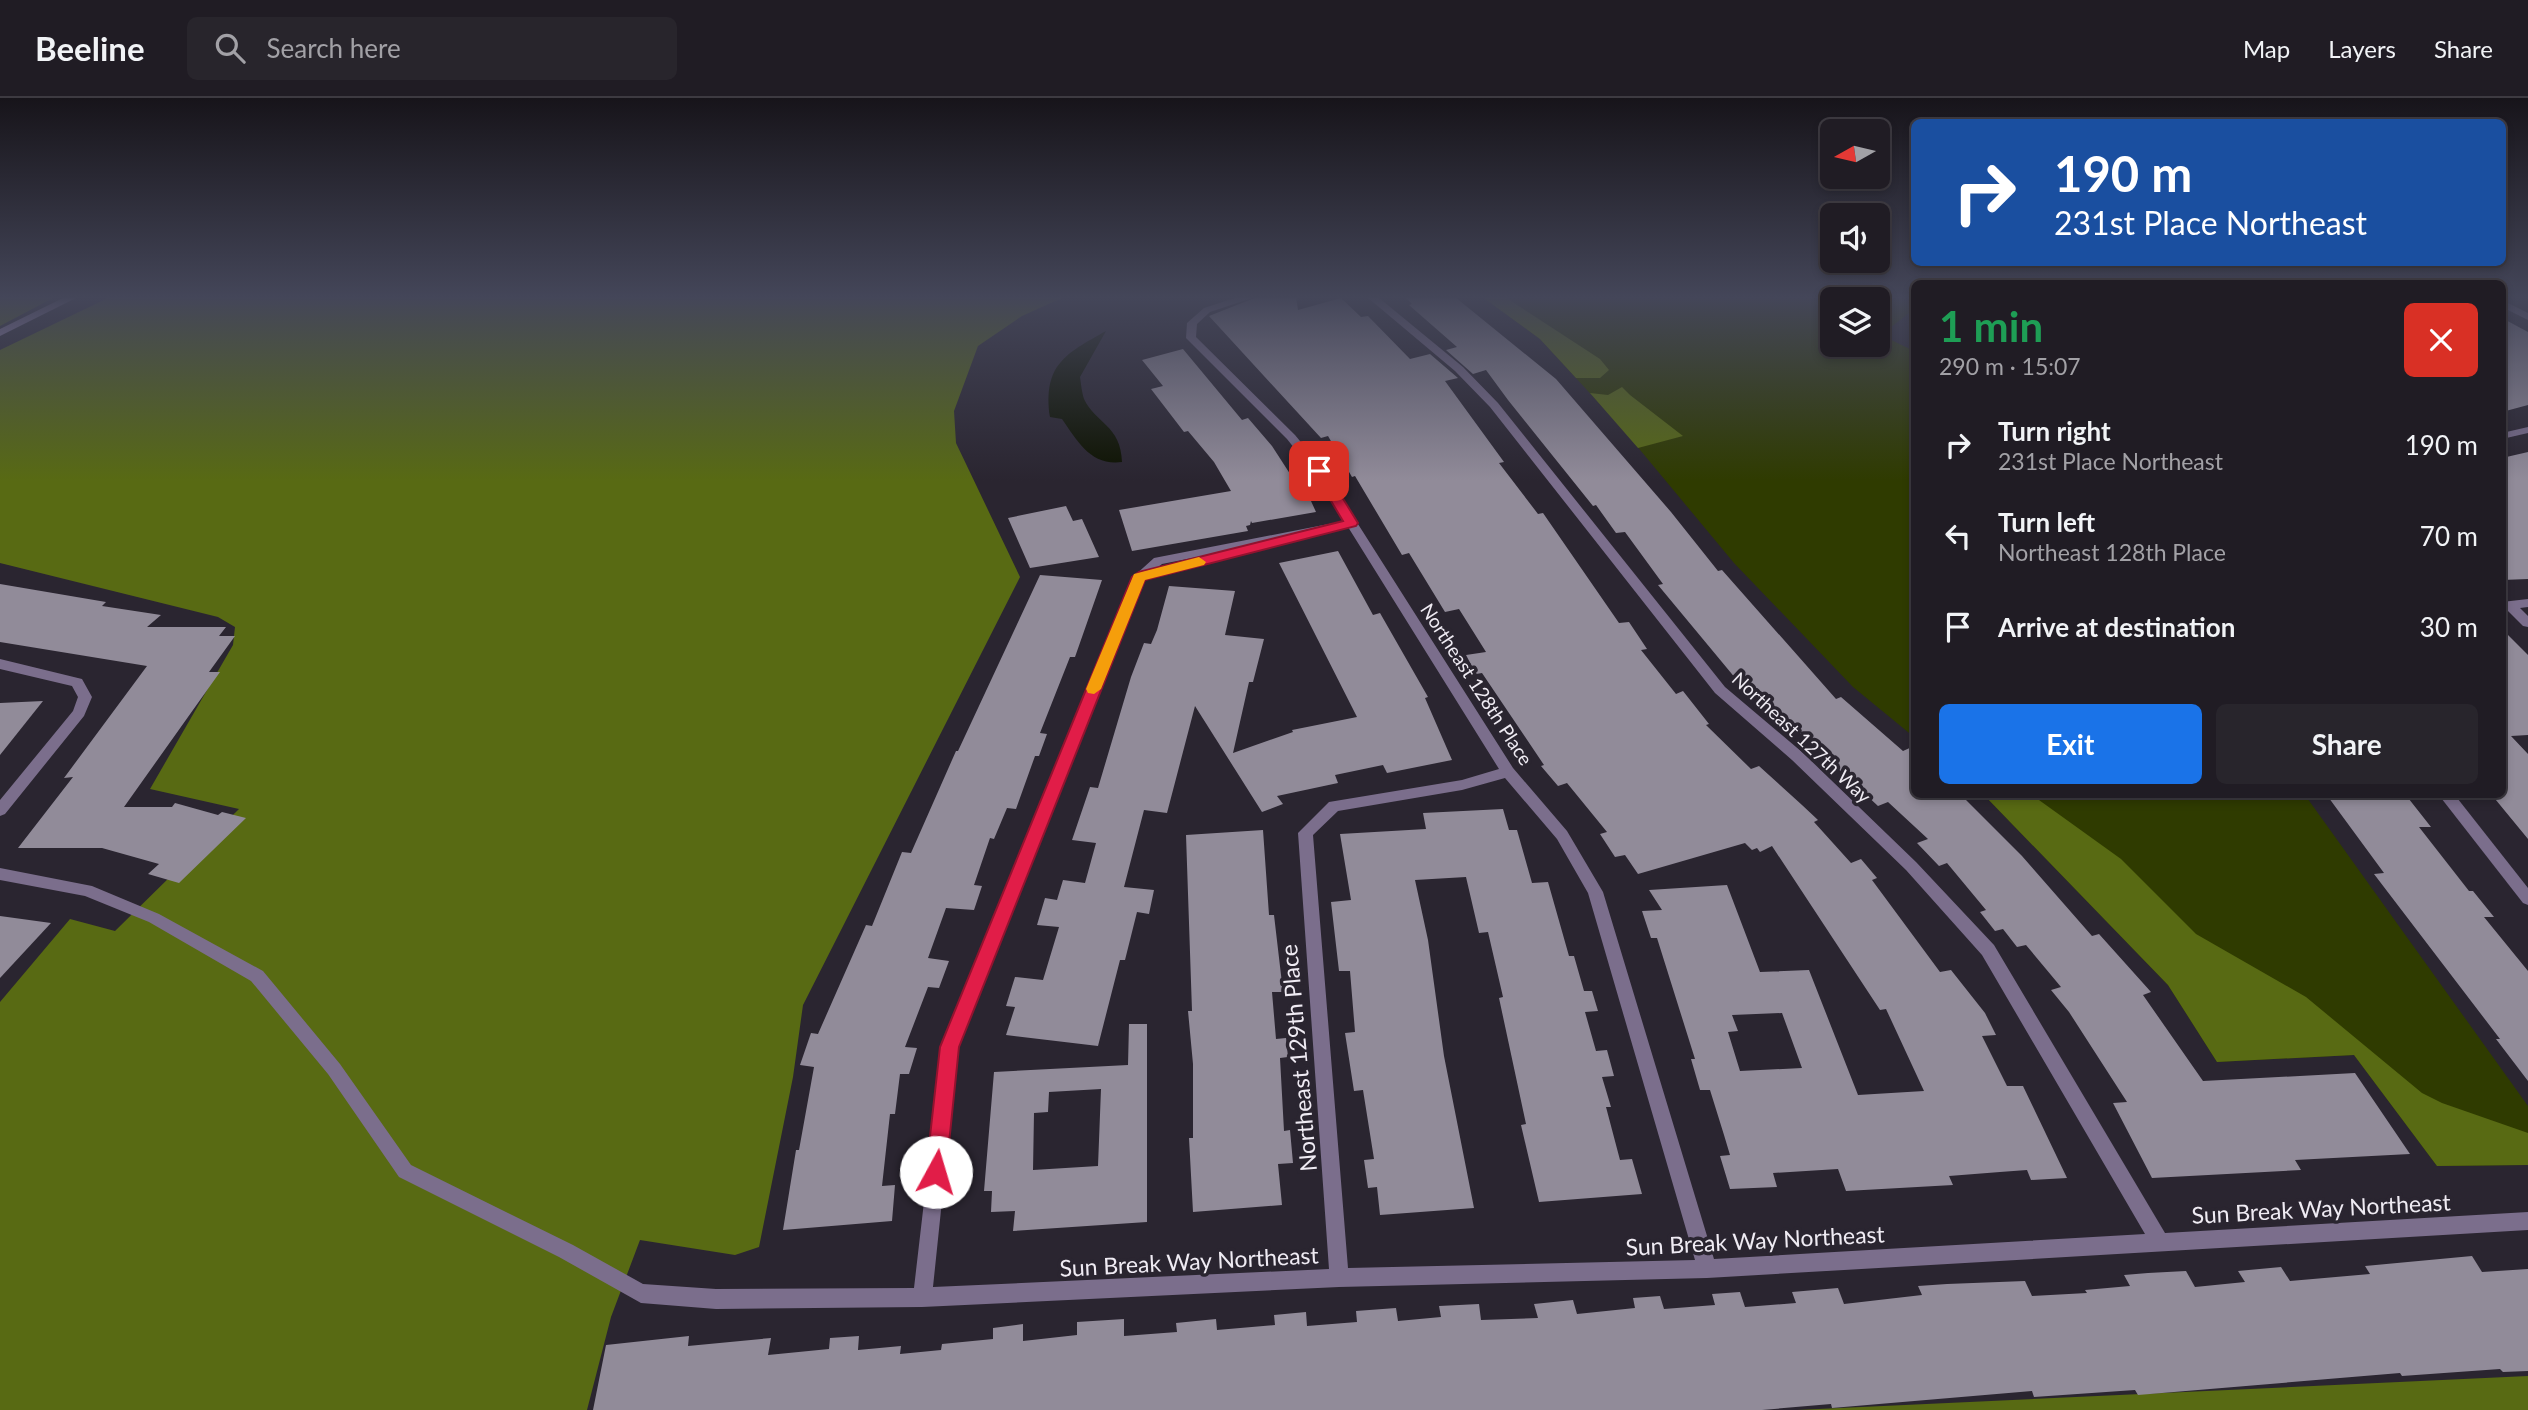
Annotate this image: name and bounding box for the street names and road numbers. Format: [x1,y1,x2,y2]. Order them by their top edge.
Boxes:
street label: Northeast 128th Place [1416,599,1538,769]
street label: Northeast 127th Way [1728,667,1876,807]
street label: Northeast 129th Place [1274,943,1322,1173]
street label: Sun Break Way Northeast [2191,1187,2452,1229]
street label: Sun Break Way Northeast [1625,1219,1886,1261]
street label: Sun Break Way Northeast [1059,1240,1320,1282]

